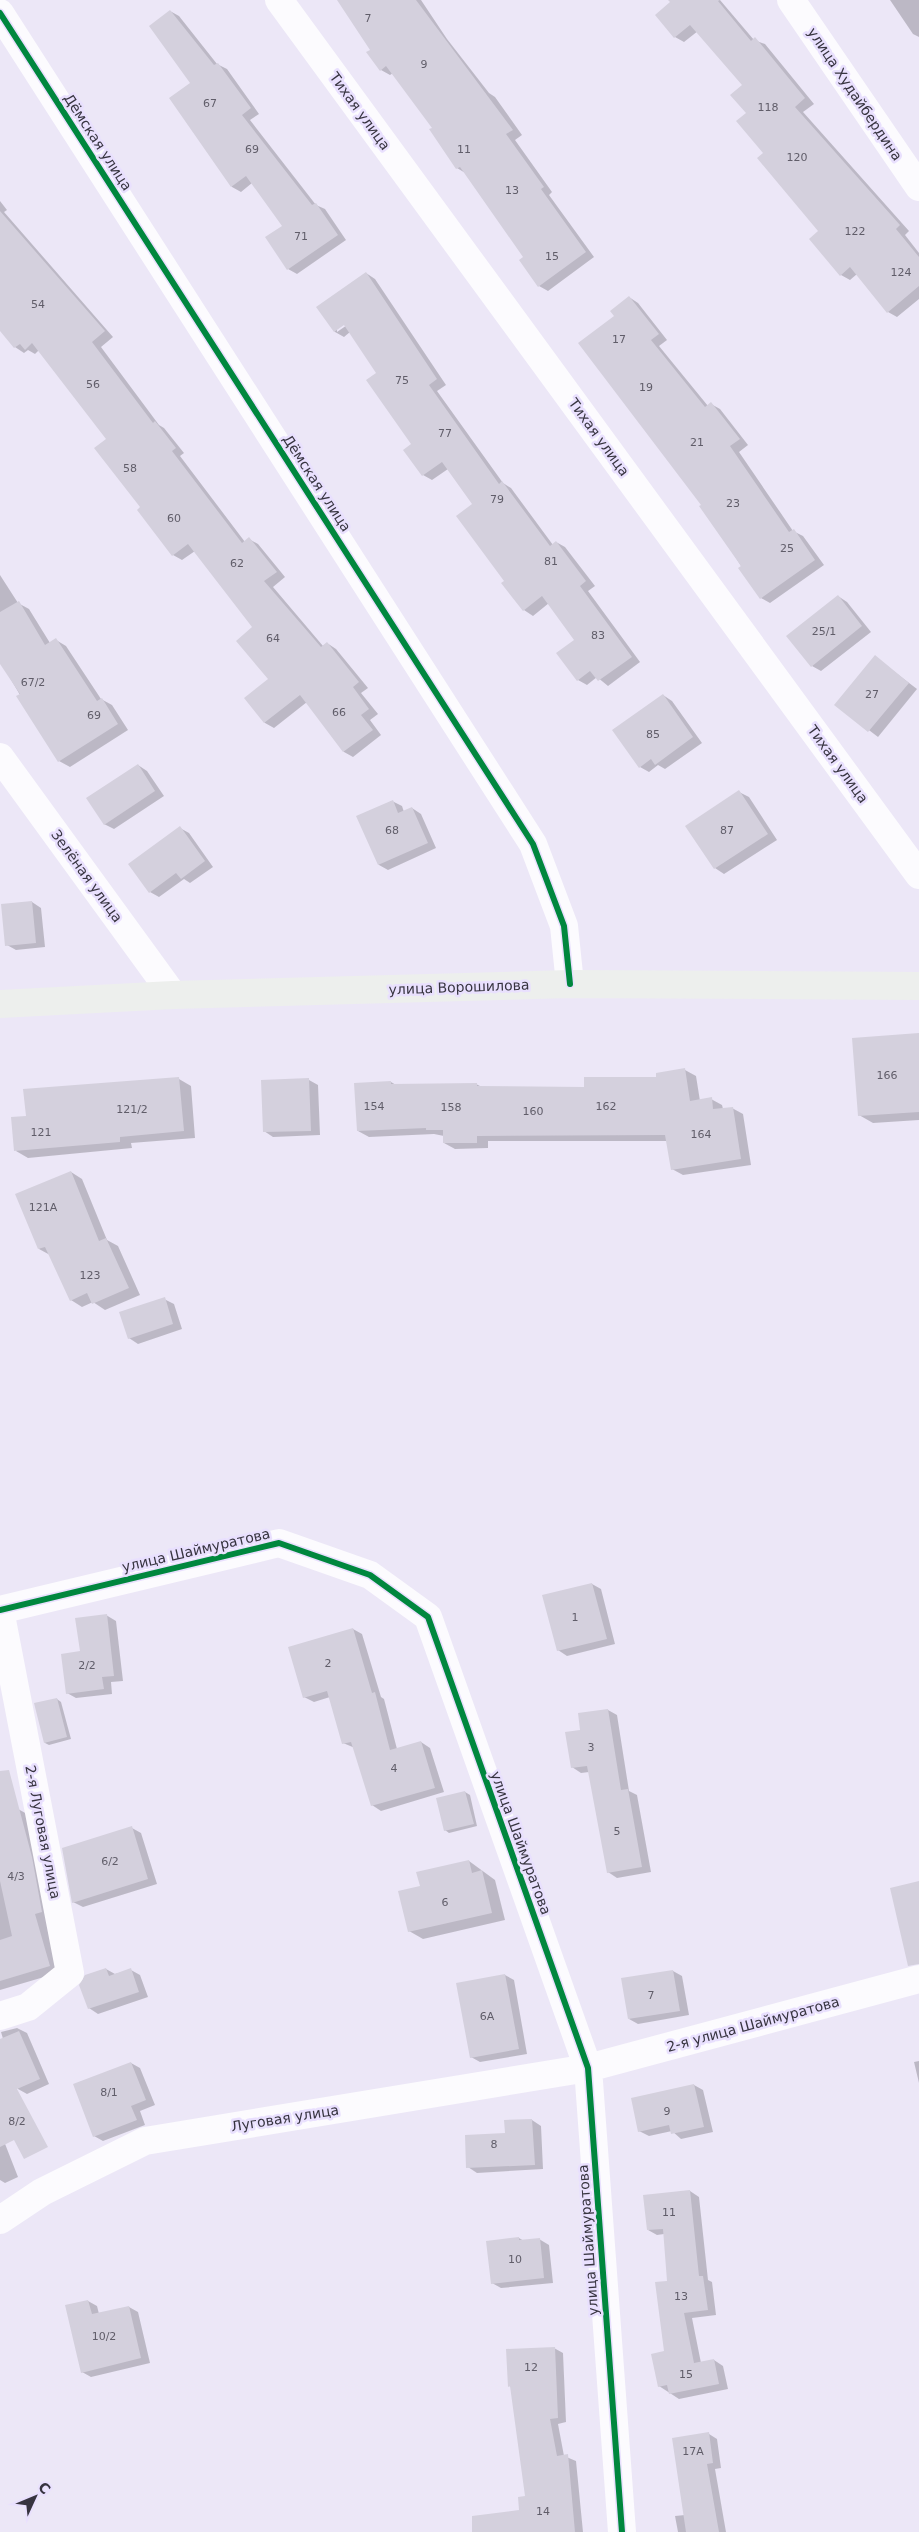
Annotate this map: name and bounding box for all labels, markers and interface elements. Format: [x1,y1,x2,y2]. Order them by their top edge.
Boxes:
house number: 7 [365,12,372,25]
street label: улица Худайбердина [805,25,905,163]
house number: 9 [421,58,428,71]
street label: Тихая улица [326,68,393,153]
street label: Дёмская улица [61,91,135,193]
house number: 67 [203,97,217,110]
house number: 118 [758,101,779,114]
house number: 69 [245,143,259,156]
house number: 11 [457,143,471,156]
house number: 120 [787,151,808,164]
house number: 13 [505,184,519,197]
house number: 122 [845,225,866,238]
house number: 71 [294,230,308,243]
house number: 15 [545,250,559,263]
house number: 124 [891,266,912,279]
house number: 54 [31,298,45,311]
house number: 17 [612,333,626,346]
house number: 75 [395,374,409,387]
house number: 56 [86,378,100,391]
house number: 19 [639,381,653,394]
street label: Тихая улица [565,394,632,479]
house number: 77 [438,427,452,440]
street label: Дёмская улица [280,432,354,534]
house number: 21 [690,436,704,449]
house number: 58 [123,462,137,475]
house number: 79 [490,493,504,506]
house number: 23 [726,497,740,510]
house number: 60 [167,512,181,525]
house number: 25 [780,542,794,555]
house number: 81 [544,555,558,568]
house number: 62 [230,557,244,570]
house number: 25/1 [812,625,836,638]
house number: 83 [591,629,605,642]
house number: 64 [266,632,280,645]
house number: 67/2 [21,676,45,689]
house number: 27 [865,688,879,701]
house number: 66 [332,706,346,719]
house number: 69 [87,709,101,722]
street label: Тихая улица [804,721,871,806]
house number: 85 [646,728,660,741]
house number: 68 [385,824,399,837]
house number: 87 [720,824,734,837]
street label: Зелёная улица [48,827,126,925]
street label: улица Ворошилова [388,977,530,997]
house number: 166 [877,1069,898,1082]
house number: 154 [364,1100,385,1113]
house number: 162 [596,1100,617,1113]
house number: 158 [441,1101,462,1114]
house number: 121/2 [116,1103,148,1116]
house number: 160 [523,1105,544,1118]
house number: 121 [31,1126,52,1139]
house number: 164 [691,1128,712,1141]
house number: 121А [29,1201,58,1214]
house number: 123 [80,1269,101,1282]
street label: улица Шаймуратова [120,1525,272,1575]
house number: 1 [572,1611,579,1624]
house number: 2 [325,1657,332,1670]
house number: 2/2 [78,1659,96,1672]
house number: 3 [588,1741,595,1754]
house number: 4 [391,1762,398,1775]
street label: 2-я Луговая улица [22,1764,64,1900]
street label: улица Шаймуратова [488,1769,554,1917]
house number: 5 [614,1825,621,1838]
house number: 6/2 [101,1855,119,1868]
house number: 4/3 [7,1870,25,1883]
house number: 6 [442,1896,449,1909]
house number: 7 [648,1989,655,2002]
street label: 2-я улица Шаймуратова [665,1993,841,2055]
house number: 6А [480,2010,495,2023]
house number: 8/1 [100,2086,118,2099]
street label: Луговая улица [230,2102,340,2134]
house number: 9 [664,2105,671,2118]
house number: 8/2 [8,2115,26,2128]
house number: 8 [491,2138,498,2151]
street label: улица Шаймуратова [575,2164,601,2316]
house number: 11 [662,2206,676,2219]
house number: 10 [508,2253,522,2266]
house number: 13 [674,2290,688,2303]
house number: 10/2 [92,2330,116,2343]
house number: 12 [524,2361,538,2374]
house number: 15 [679,2368,693,2381]
house number: 17А [682,2445,704,2458]
north arrow [10,2472,60,2522]
text: С [35,2479,54,2497]
house number: 14 [536,2505,550,2518]

